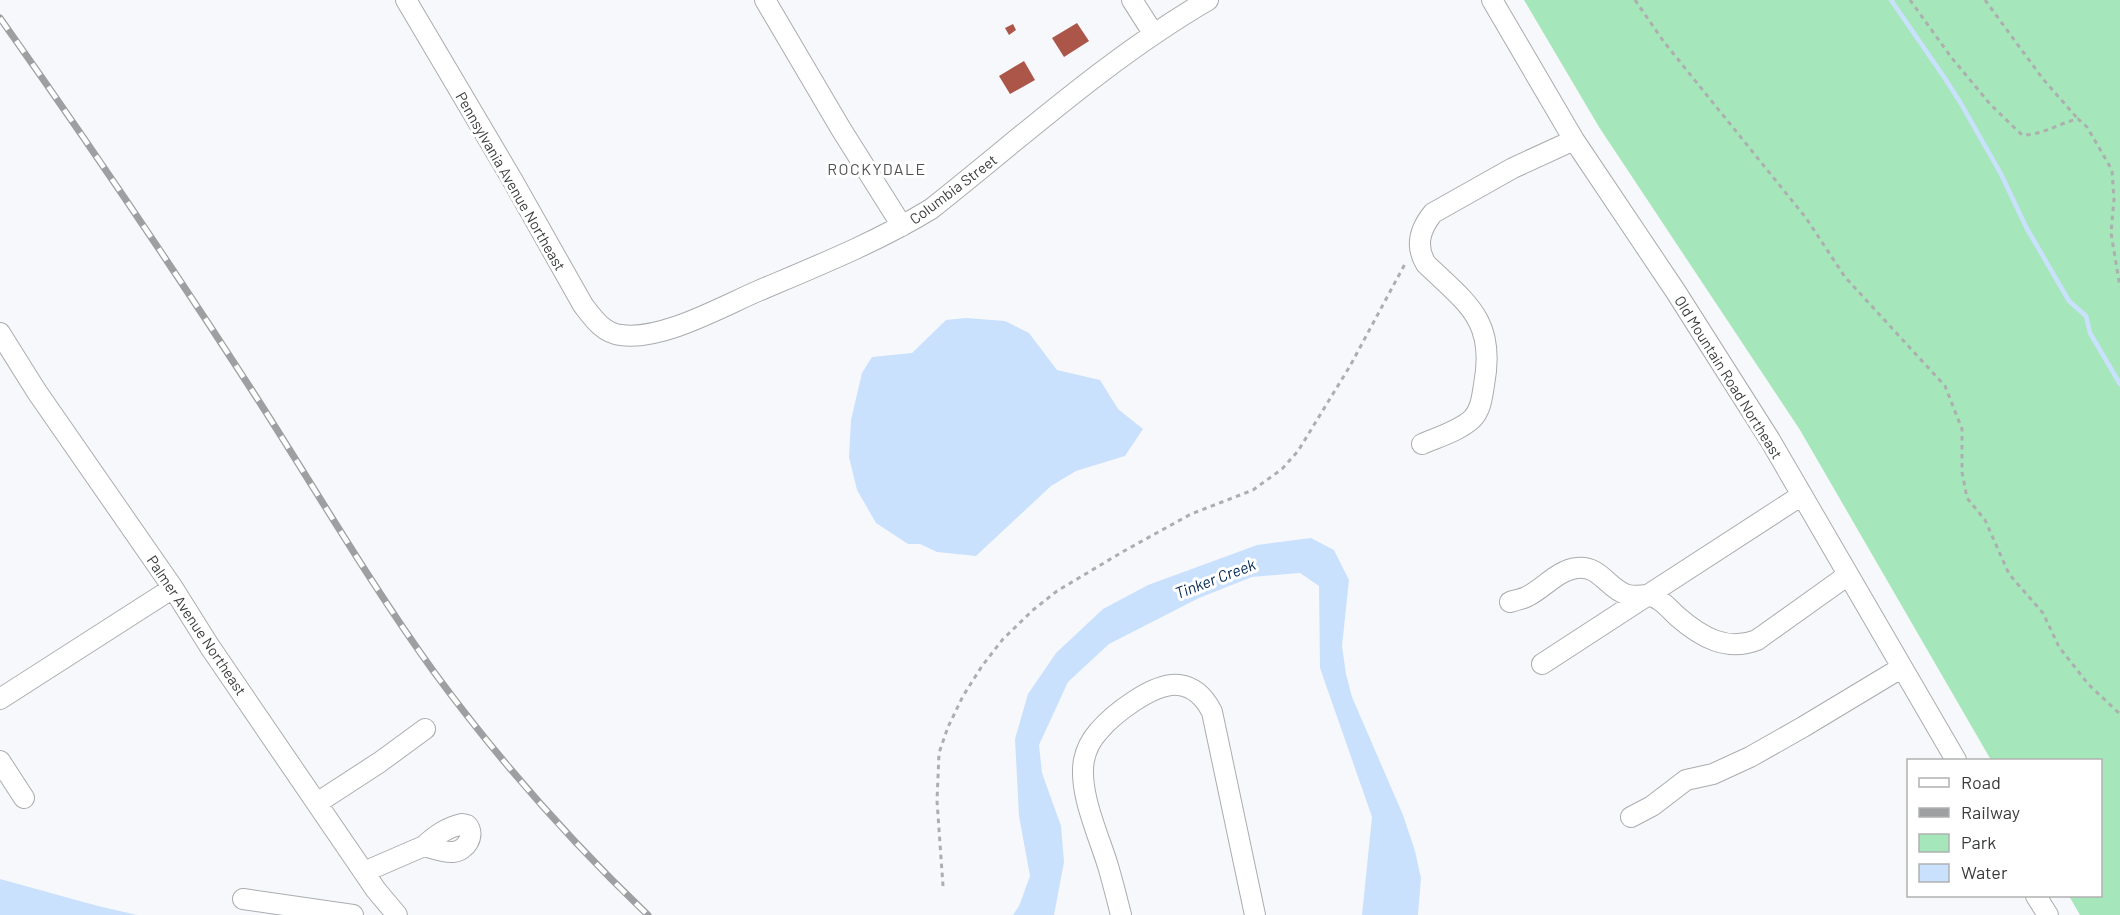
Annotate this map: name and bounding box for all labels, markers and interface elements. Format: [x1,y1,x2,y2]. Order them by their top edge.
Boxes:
street label: Pennsylvania Avenue Northeast [452,88,570,274]
street label: Columbia Street [906,150,1000,228]
district label: ROCKYDALE [827,159,927,178]
street label: Old Mountain Road Northeast [1671,292,1787,462]
street label: Palmer Avenue Northeast [143,552,251,698]
water label: Tinker Creek [1172,554,1258,602]
legend [1907,759,2102,897]
text: Road [1961,771,2001,793]
text: Railway [1961,801,2020,823]
text: Park [1961,831,1996,853]
text: Water [1961,861,2008,883]

